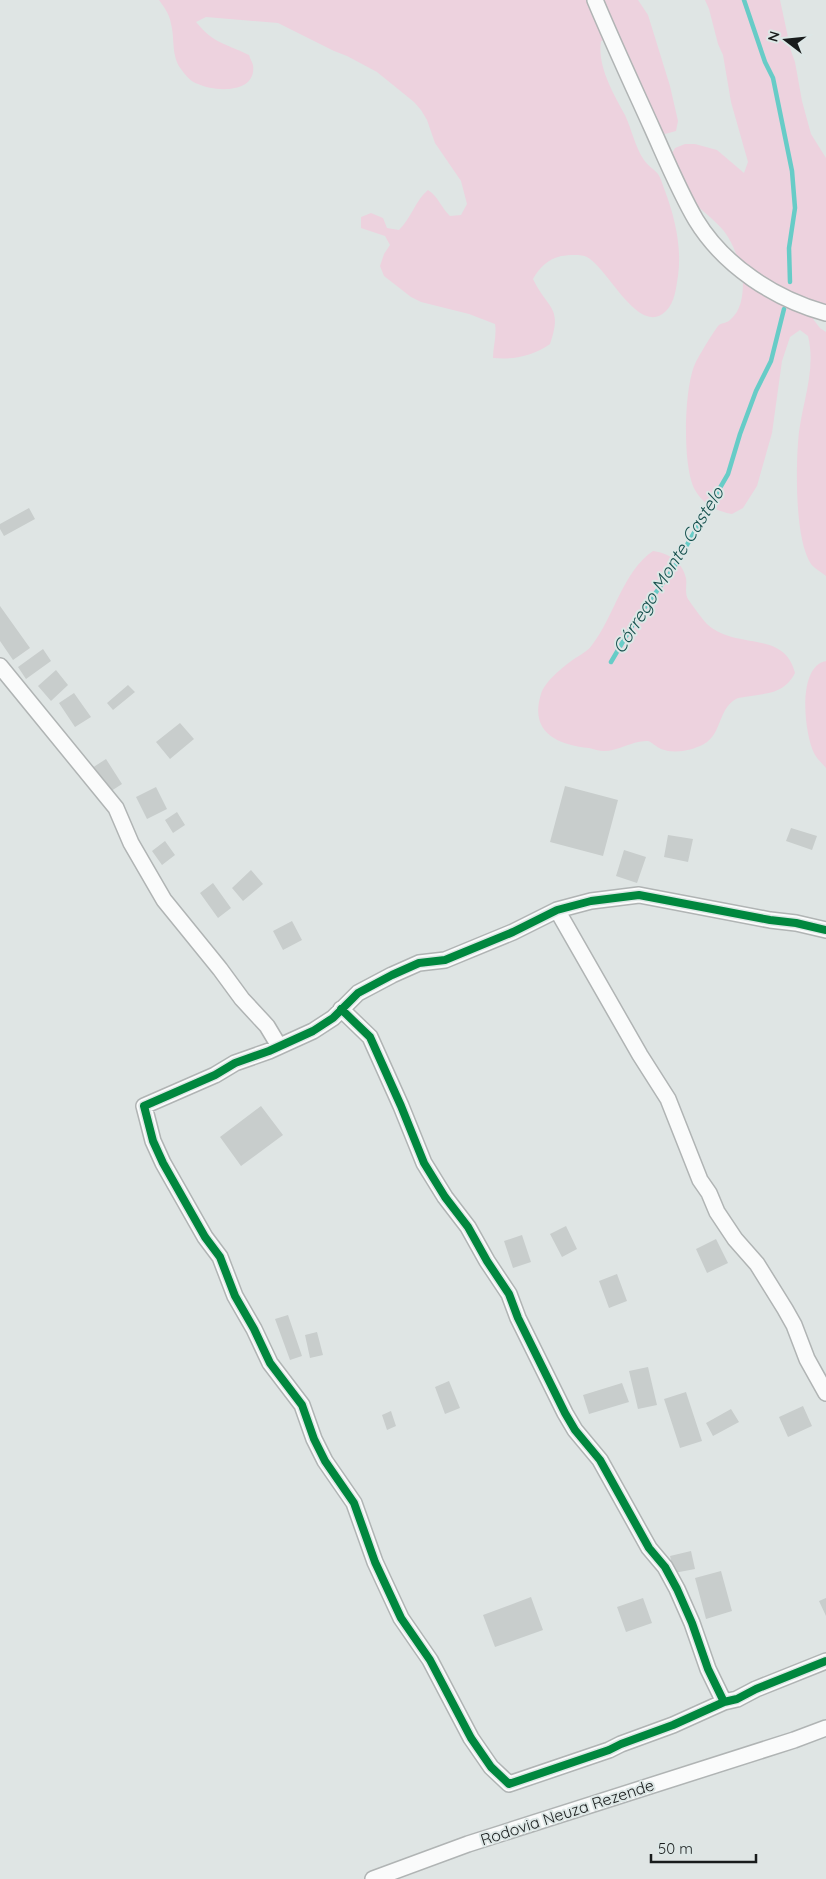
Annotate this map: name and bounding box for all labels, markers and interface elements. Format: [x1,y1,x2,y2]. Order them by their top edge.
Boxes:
north arrow [761,15,811,65]
text: N [763,29,784,44]
water label: Córrego Monte Castelo [607,481,729,658]
street label: Rodovia Neuza Rezende [478,1774,656,1850]
scale bar [651,1832,756,1864]
text: 50 m [658,1839,693,1858]

